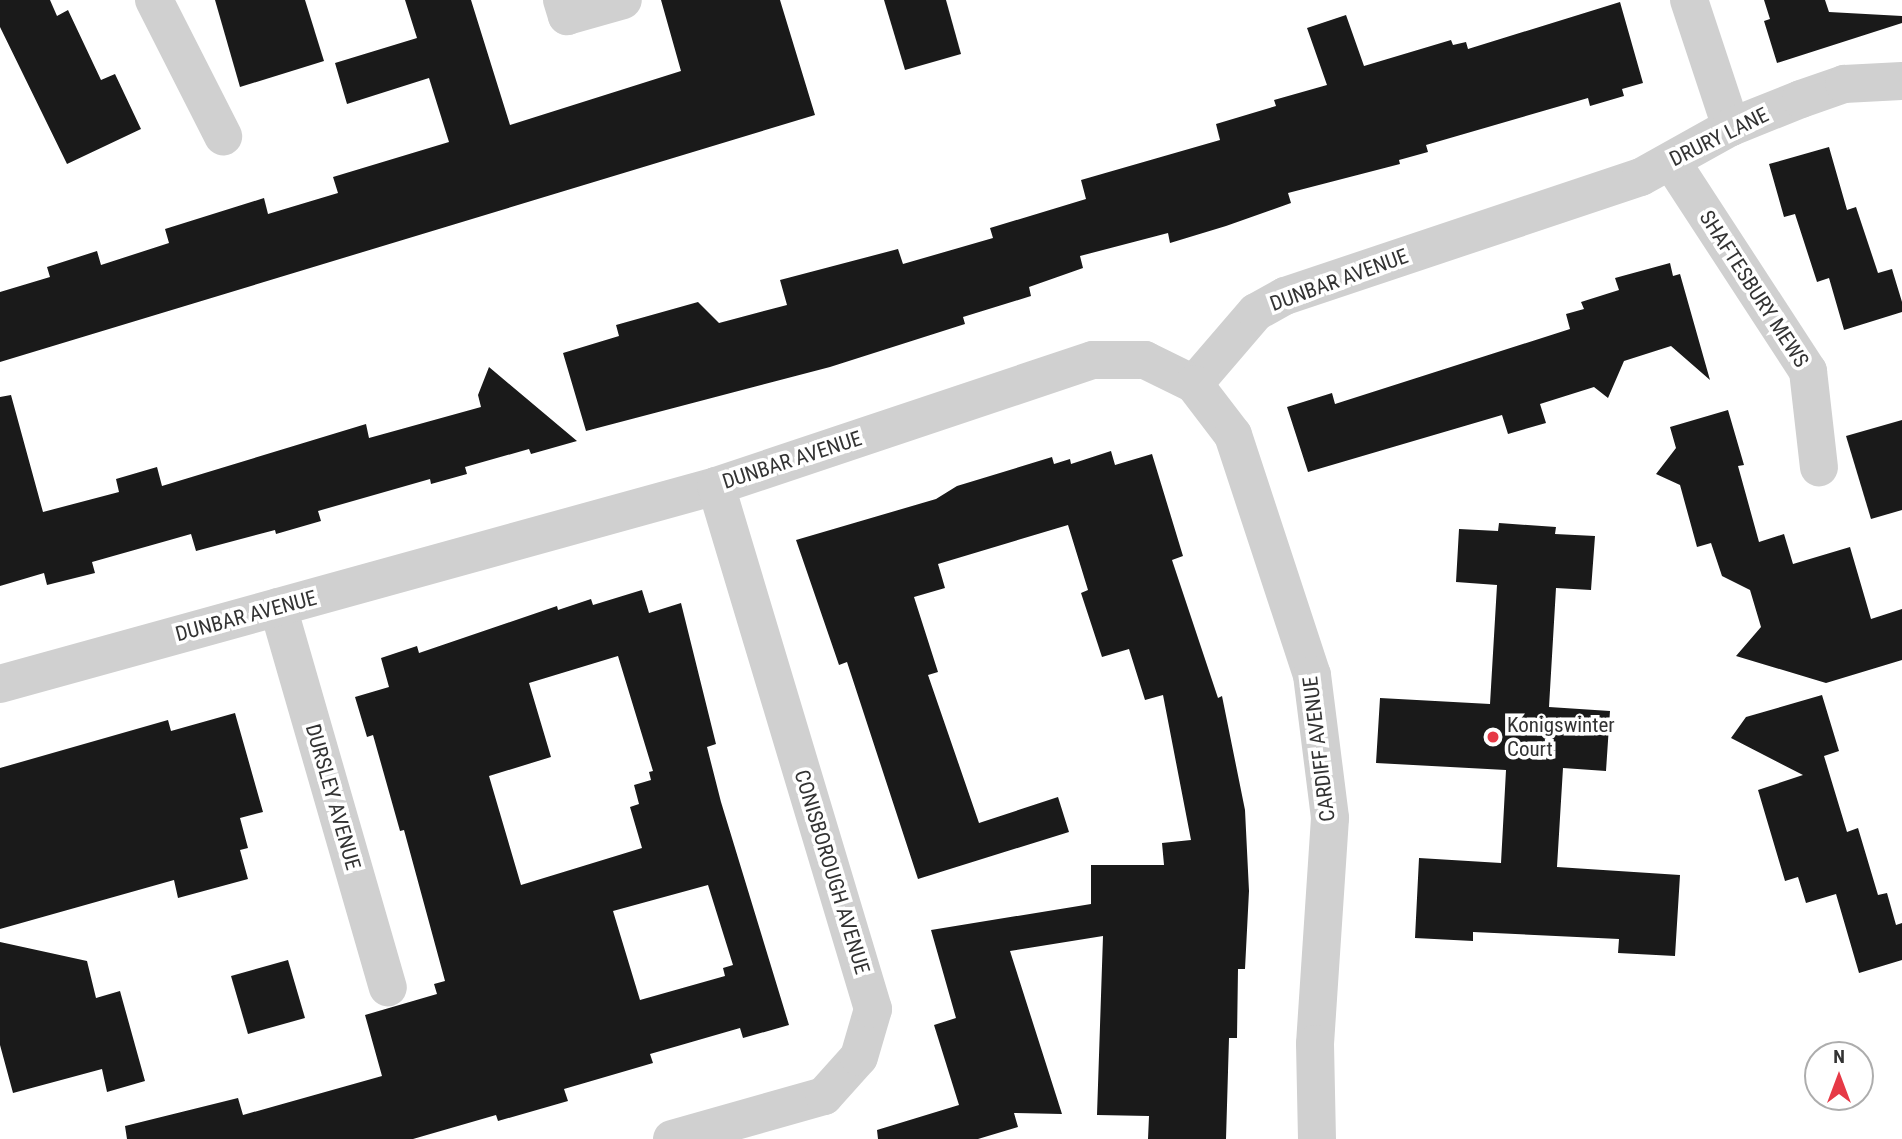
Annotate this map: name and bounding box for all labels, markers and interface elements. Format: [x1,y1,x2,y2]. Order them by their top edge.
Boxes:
street label: DRURY LANE [1665,102,1773,172]
street label: SHAFTESBURY MEWS [1694,206,1814,372]
street label: DUNBAR AVENUE [1267,243,1411,317]
street label: DUNBAR AVENUE [719,426,865,494]
street label: DUNBAR AVENUE [173,585,319,647]
street label: CARDIFF AVENUE [1298,675,1340,823]
place label: Konigswinter Court [1507,712,1615,762]
street label: DURSLEY AVENUE [300,721,366,873]
marker: Konigswinter Court [1485,729,1501,745]
street label: CONISBOROUGH AVENUE [789,767,875,977]
north arrow [1804,1041,1874,1111]
text: N [1833,1045,1845,1068]

